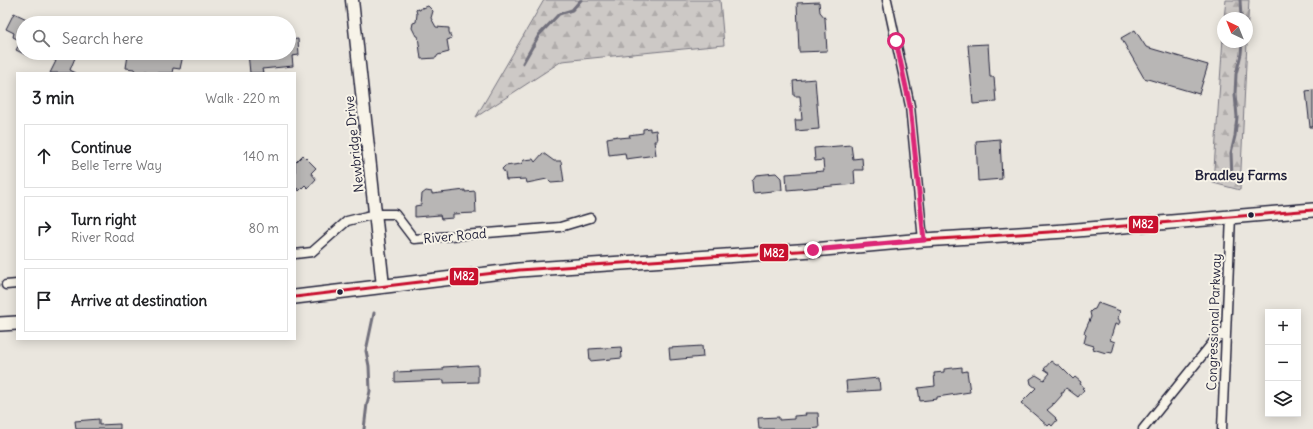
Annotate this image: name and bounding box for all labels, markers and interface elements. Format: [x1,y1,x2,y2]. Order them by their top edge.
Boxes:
north arrow [1217,12,1253,48]
search box [16,16,296,60]
icon: search [30,27,52,49]
text: Search here [62,29,143,48]
route start [887,32,905,50]
text: 3 min [32,87,74,109]
text: Walk · 220 m [205,90,280,107]
street label: Newbridge Drive [340,95,368,193]
text: Continue [71,138,132,157]
icon: ahead [33,145,55,167]
text: 140 m [243,148,279,165]
text: Belle Terre Way [71,157,162,174]
district label: Bradley Farms [1195,166,1288,184]
text: Turn right [71,210,136,229]
unlabelled marker [1246,210,1256,220]
line badge: M82 [1128,215,1159,234]
icon: right [33,217,55,239]
text: M82 [1132,217,1154,231]
text: 80 m [248,220,279,237]
street label: River Road [423,225,488,247]
text: River Road [71,229,134,246]
route end [804,241,822,259]
line badge: M82 [759,243,789,262]
text: M82 [763,246,785,260]
street label: Congressional Parkway [1203,253,1225,391]
line badge: M82 [449,267,479,286]
text: M82 [453,269,475,283]
unlabelled marker [335,287,345,297]
icon: arrive [33,289,55,311]
text: Arrive at destination [71,291,207,310]
map controls [1265,309,1301,417]
button: + [1265,309,1301,345]
button: − [1265,345,1301,381]
button: layers [1265,381,1301,417]

